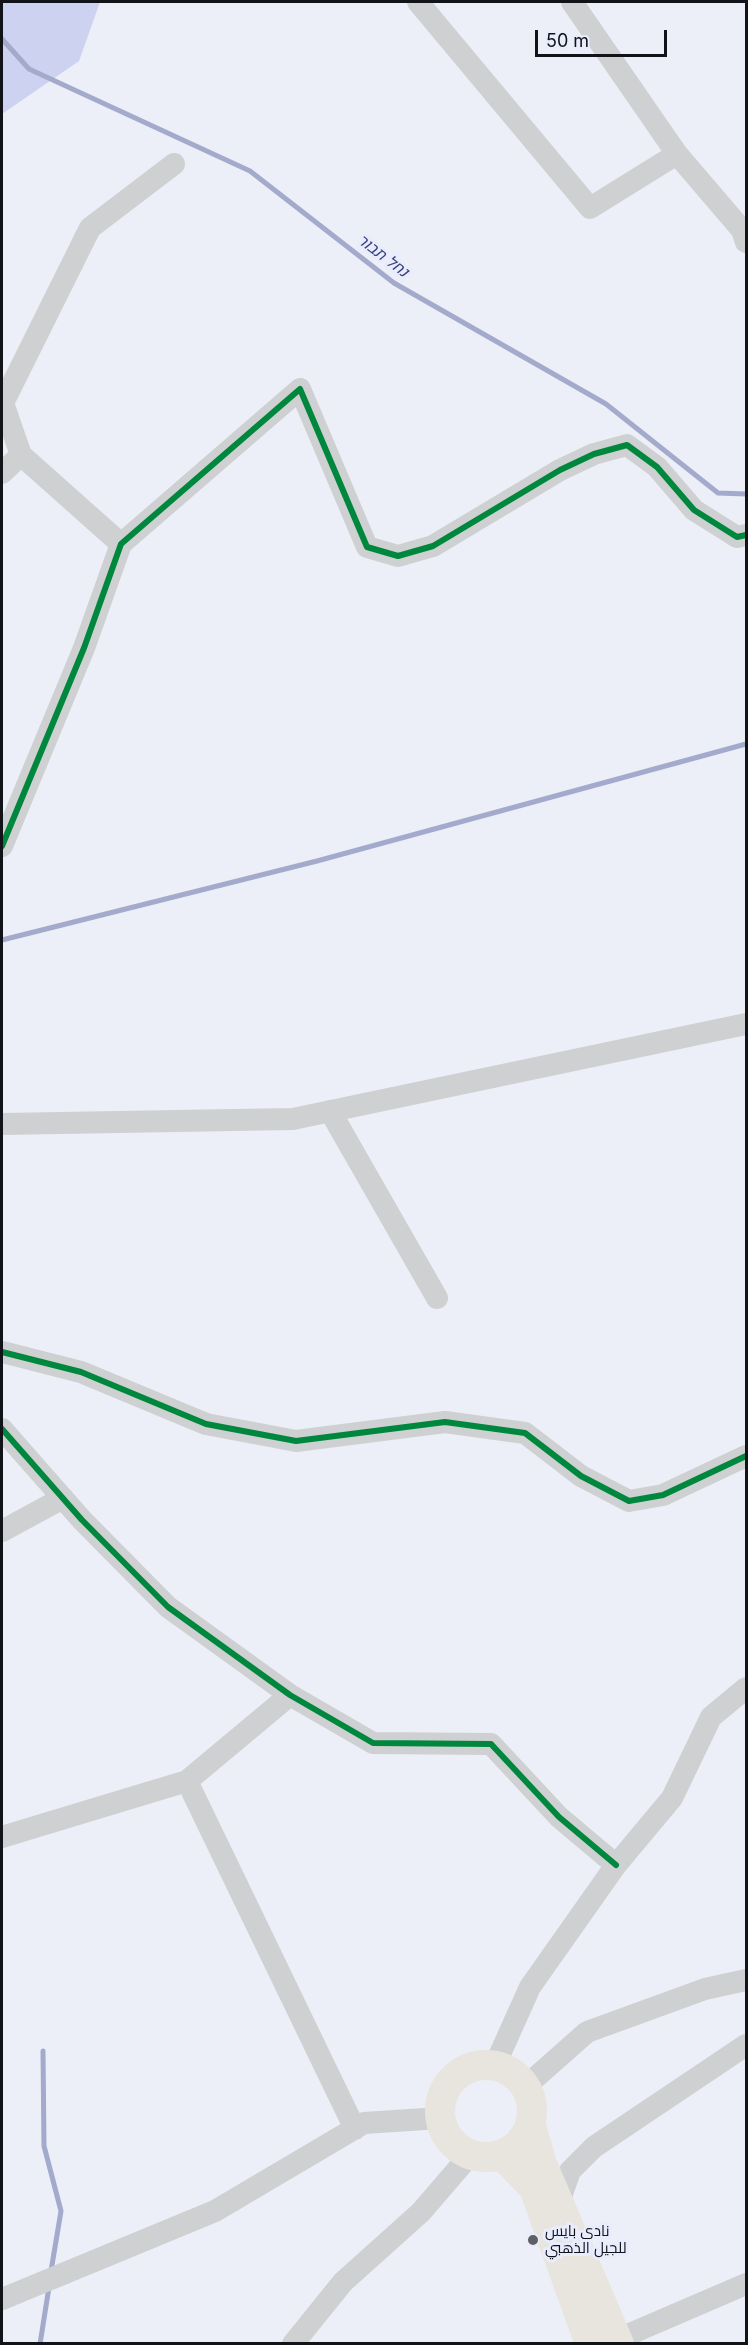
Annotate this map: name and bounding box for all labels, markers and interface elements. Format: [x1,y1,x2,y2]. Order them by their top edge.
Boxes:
scale bar [538,18,670,56]
text: 50 m [546,30,589,51]
water label: נחל תבור [354,231,412,281]
place label: نادي بايس للجيل الذهبي [545,2222,627,2257]
marker: نادي بايس للجيل الذهبي [526,2233,540,2247]

